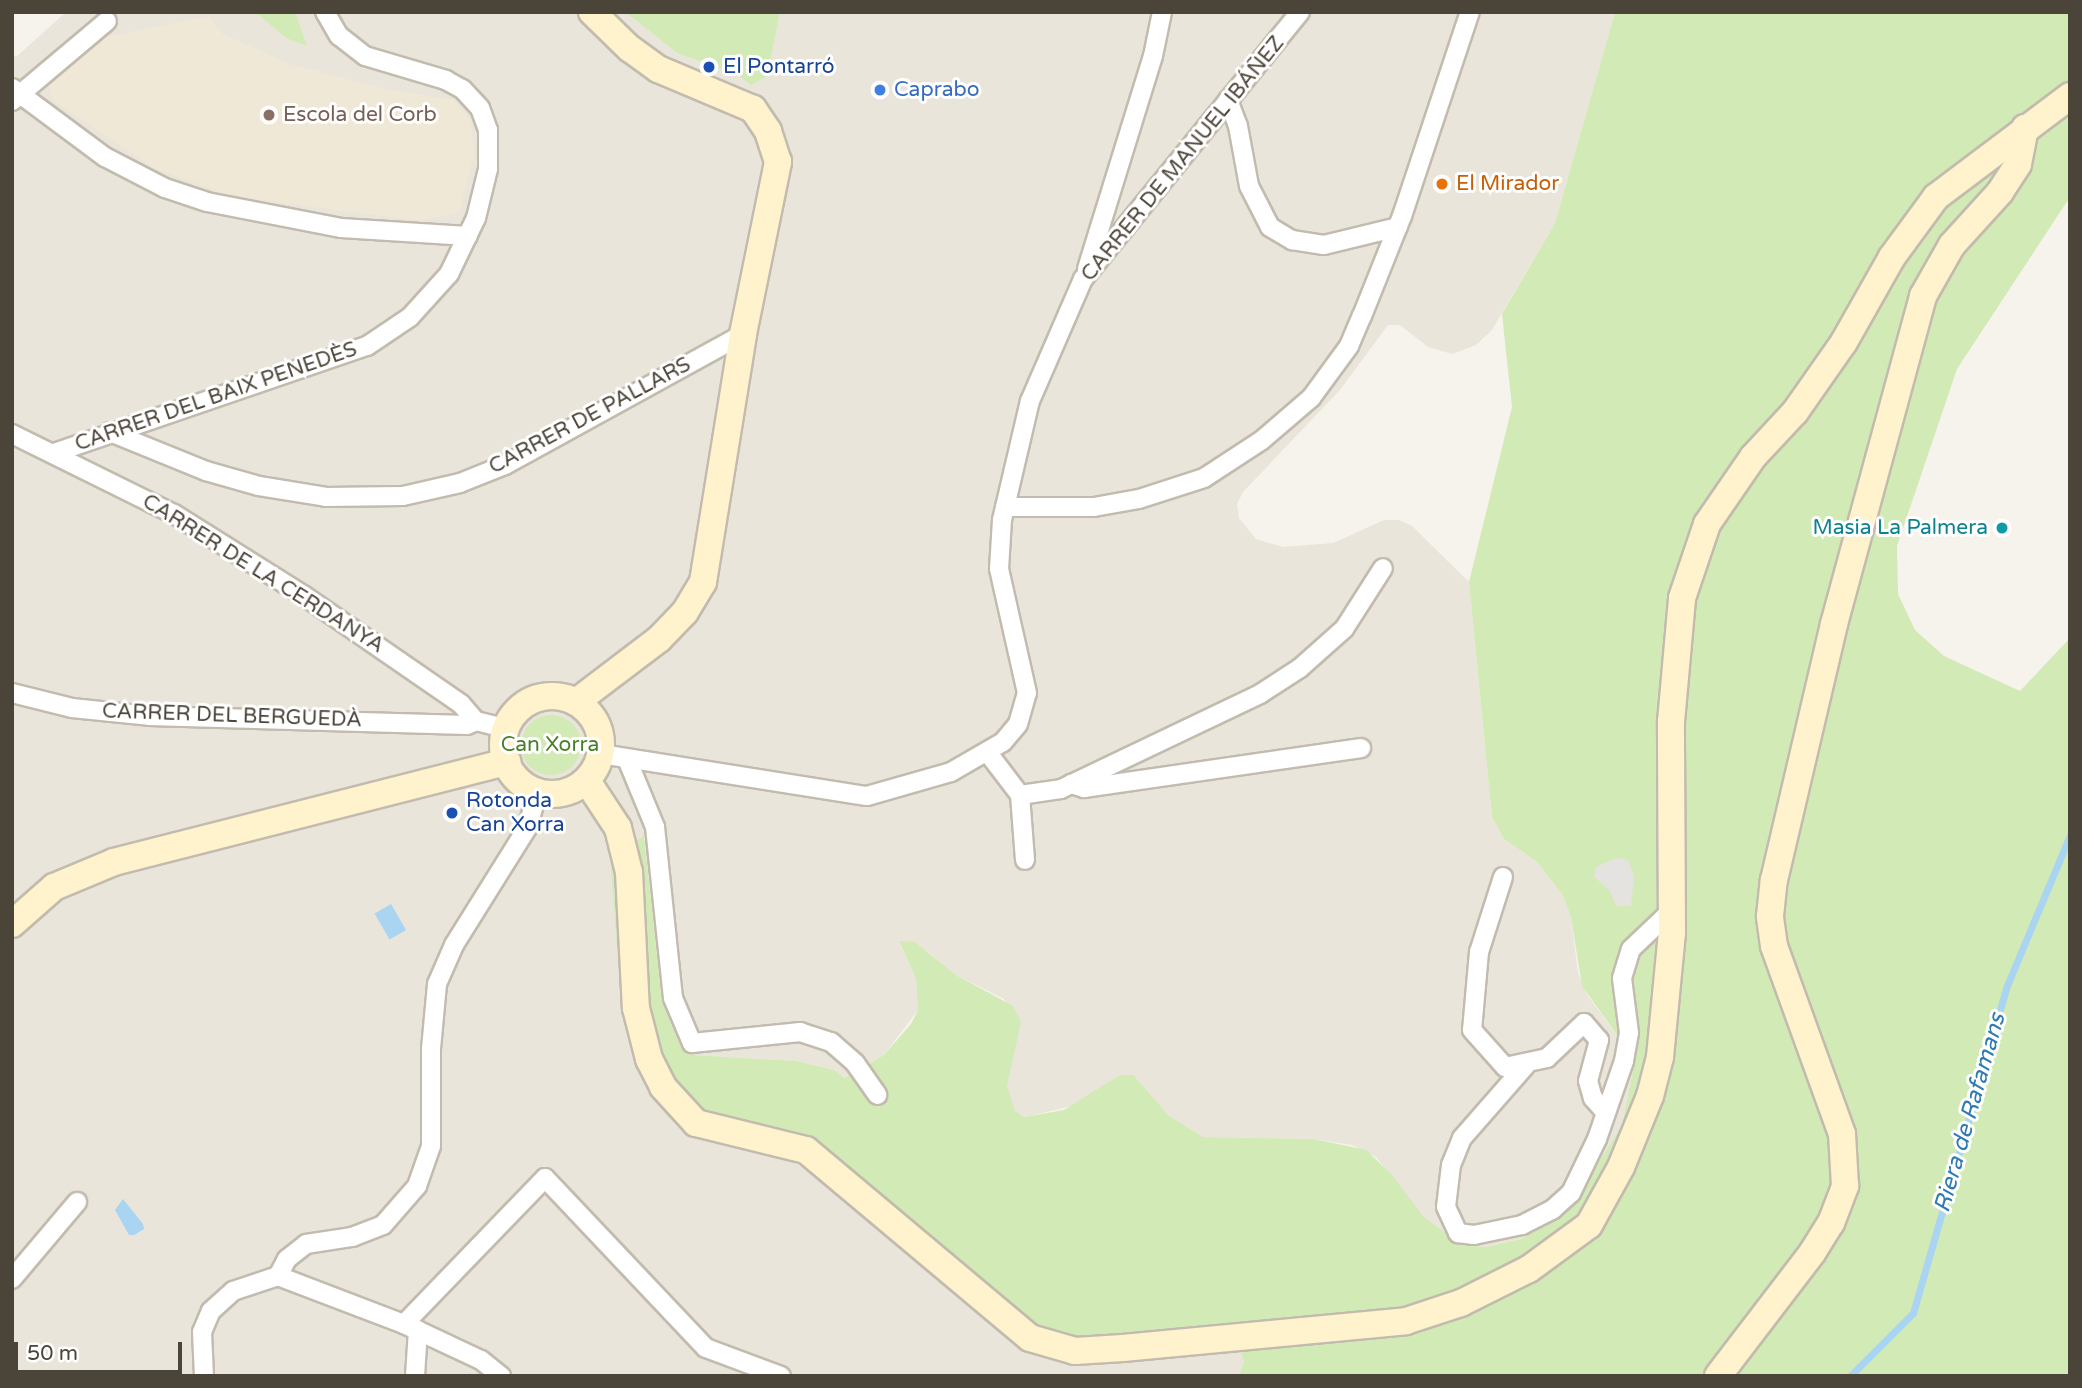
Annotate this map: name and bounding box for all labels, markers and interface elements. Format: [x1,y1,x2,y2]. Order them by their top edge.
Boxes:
street label: CARRER DE MANUEL IBÁÑEZ [1076,31,1290,287]
place label: El Pontarró [723,54,835,80]
marker: El Pontarró [701,59,717,75]
place label: Caprabo [894,77,980,103]
marker: Caprabo [872,82,888,98]
place label: Escola del Corb [283,102,437,128]
marker: Escola del Corb [261,107,277,123]
place label: El Mirador [1456,171,1559,197]
marker: El Mirador [1434,176,1450,192]
street label: CARRER DEL BAIX PENEDÈS [72,337,360,457]
street label: CARRER DE PALLARS [485,352,695,480]
street label: CARRER DE LA CERDANYA [138,489,388,659]
place label: Masia La Palmera [1812,515,1988,541]
marker: Masia La Palmera [1994,520,2010,536]
street label: CARRER DEL BERGUEDÀ [102,699,362,733]
park label: Can Xorra [501,732,599,758]
place label: Rotonda Can Xorra [466,788,565,838]
marker: Rotonda Can Xorra [444,805,460,821]
water label: Riera de Rafamans [1928,1010,2012,1216]
scale bar [18,1328,186,1372]
text: 50 m [27,1341,78,1366]

